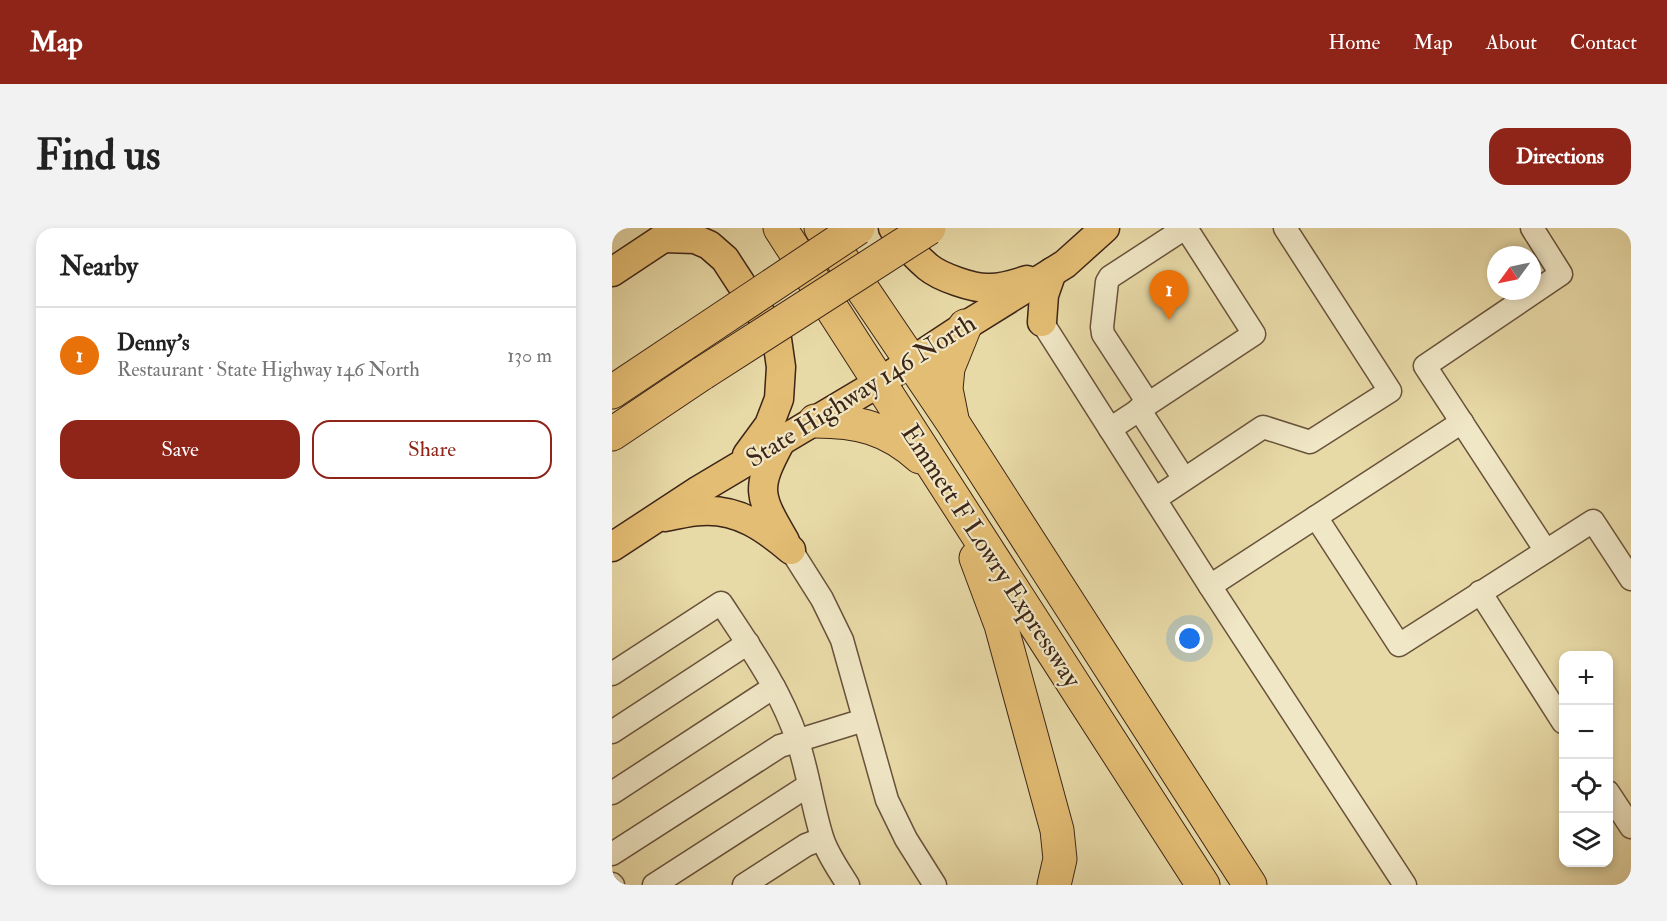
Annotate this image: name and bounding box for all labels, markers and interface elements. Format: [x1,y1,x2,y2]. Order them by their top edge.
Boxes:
text: Map [30,25,83,60]
text: Home [1328,29,1380,56]
text: Map [1413,29,1453,56]
text: About [1486,29,1537,56]
text: Contact [1570,29,1637,56]
button: Directions [1489,128,1631,185]
text: Find us [36,130,160,182]
north arrow [1487,246,1541,300]
text: Nearby [60,251,138,283]
pin: 1 [1150,270,1188,320]
street label: State Highway 146 North [740,307,982,475]
text: Denny's [117,329,190,357]
text: 1 [76,343,83,368]
text: 130 m [507,343,552,368]
text: Restaurant · State Highway 146 North [117,357,420,382]
street label: Emmett F Lowry Expressway [893,418,1088,695]
button: Save [60,420,300,479]
button: Share [312,420,552,479]
your location [1175,624,1204,653]
map controls [1559,651,1613,867]
button: + [1559,651,1613,705]
button: − [1559,705,1613,759]
button: locate [1559,759,1613,813]
button: layers [1559,813,1613,867]

